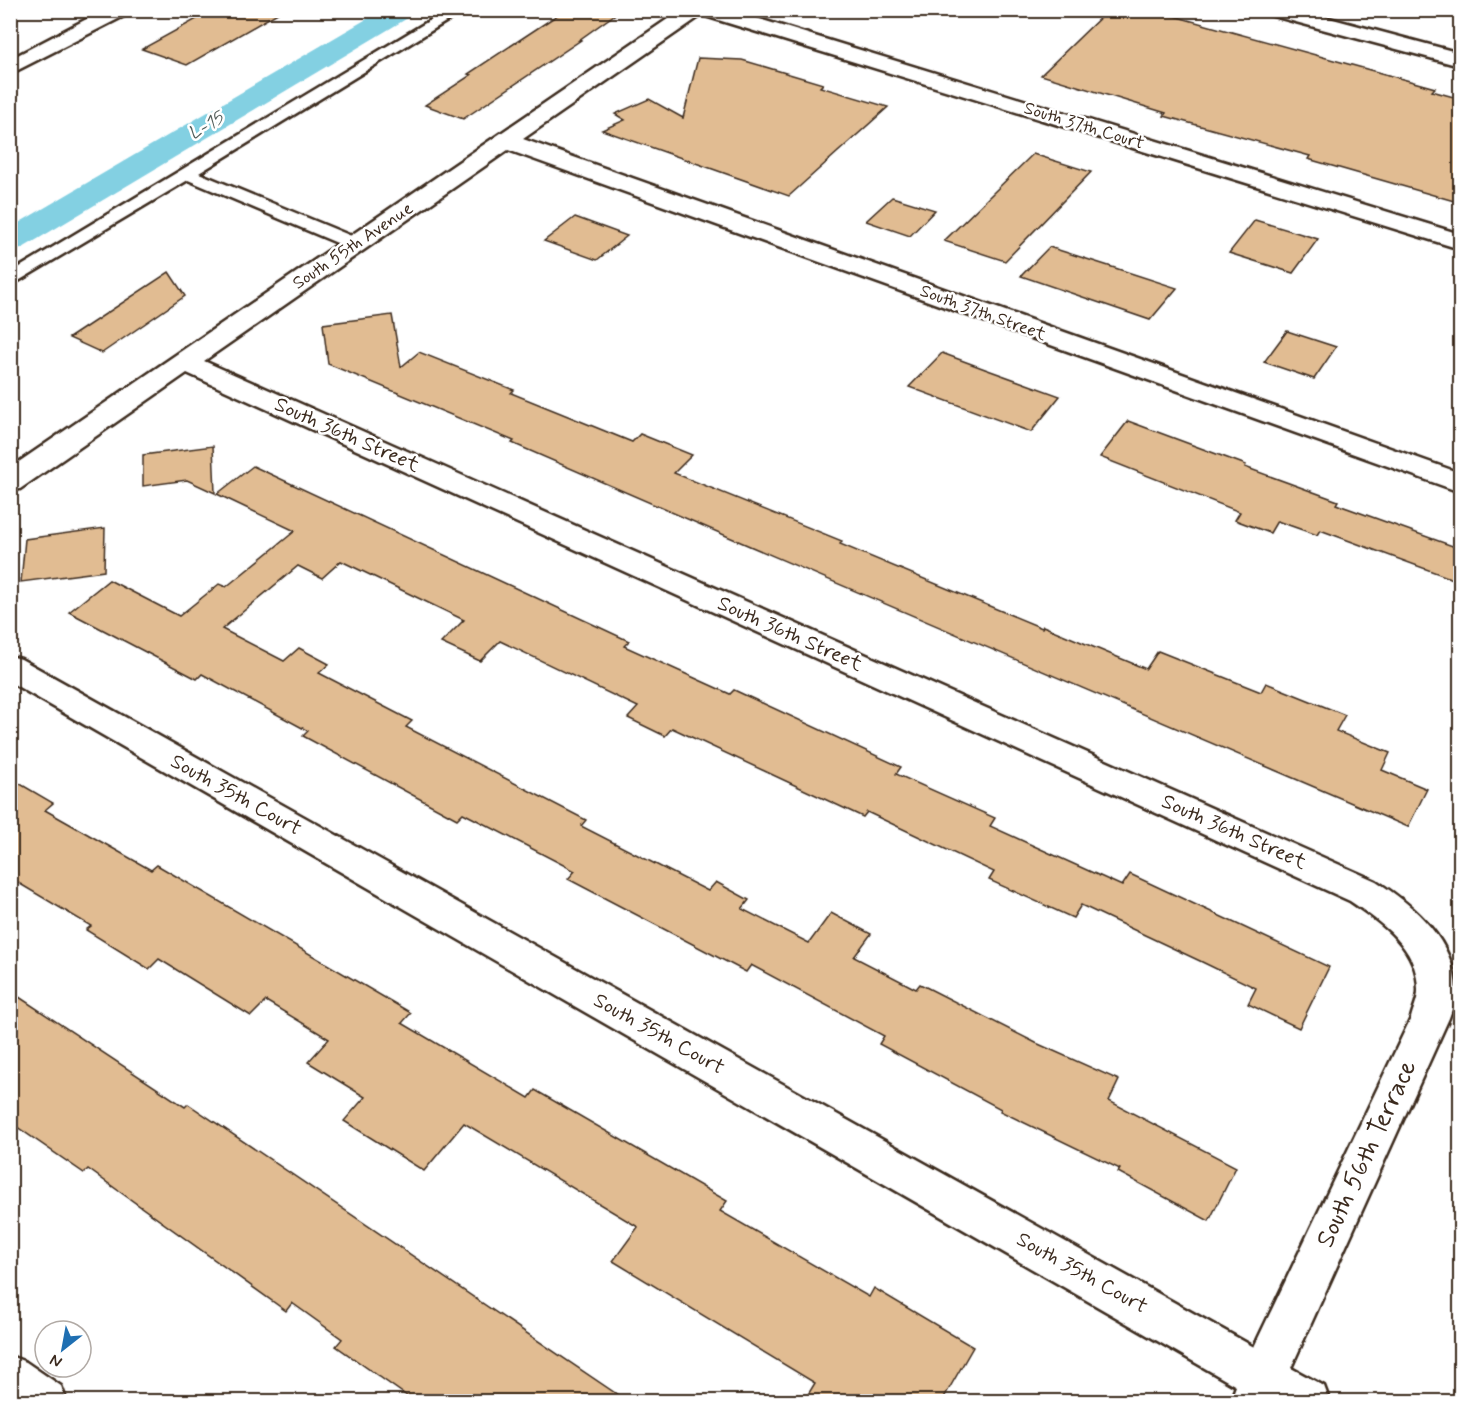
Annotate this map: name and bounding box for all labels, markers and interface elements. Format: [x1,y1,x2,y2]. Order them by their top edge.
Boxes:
street label: South 37th Court [1021,96,1147,156]
water label: L-15 [184,105,230,146]
street label: South 55th Avenue [288,197,418,295]
street label: South 37th Street [917,279,1050,347]
street label: South 36th Street [270,391,424,480]
street label: South 36th Street [713,590,867,679]
street label: South 35th Court [165,747,307,843]
street label: South 36th Street [1157,788,1311,877]
street label: South 35th Court [588,986,730,1082]
street label: South 56th Terrace [1309,1055,1425,1253]
street label: South 35th Court [1011,1225,1153,1321]
north arrow [33,1319,93,1379]
text: N [46,1349,66,1372]

